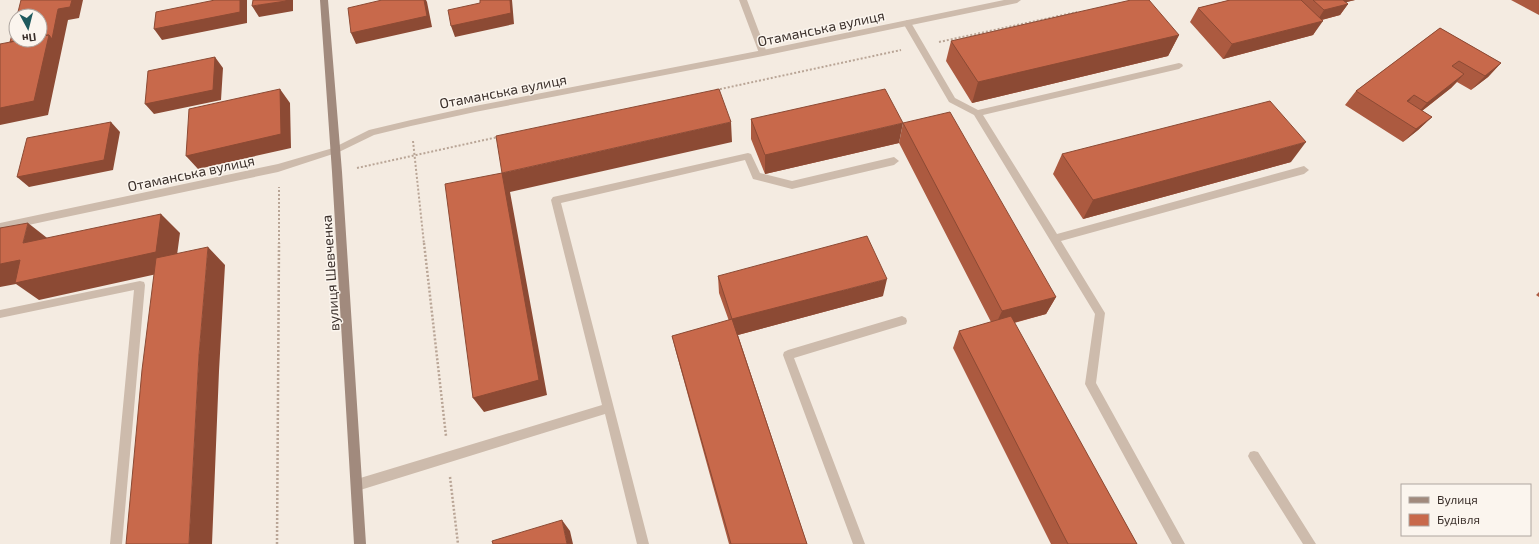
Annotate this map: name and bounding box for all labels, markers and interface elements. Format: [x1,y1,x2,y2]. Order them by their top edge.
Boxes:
street label: Отаманська вулиця [756,6,886,50]
north arrow [8,8,48,48]
text: Пн [21,31,37,46]
street label: Отаманська вулиця [438,70,568,112]
street label: Отаманська вулиця [126,151,256,195]
street label: вулиця Шевченка [317,214,343,332]
legend [1401,484,1531,536]
text: Вулиця [1437,492,1478,507]
text: Будівля [1437,512,1480,527]

